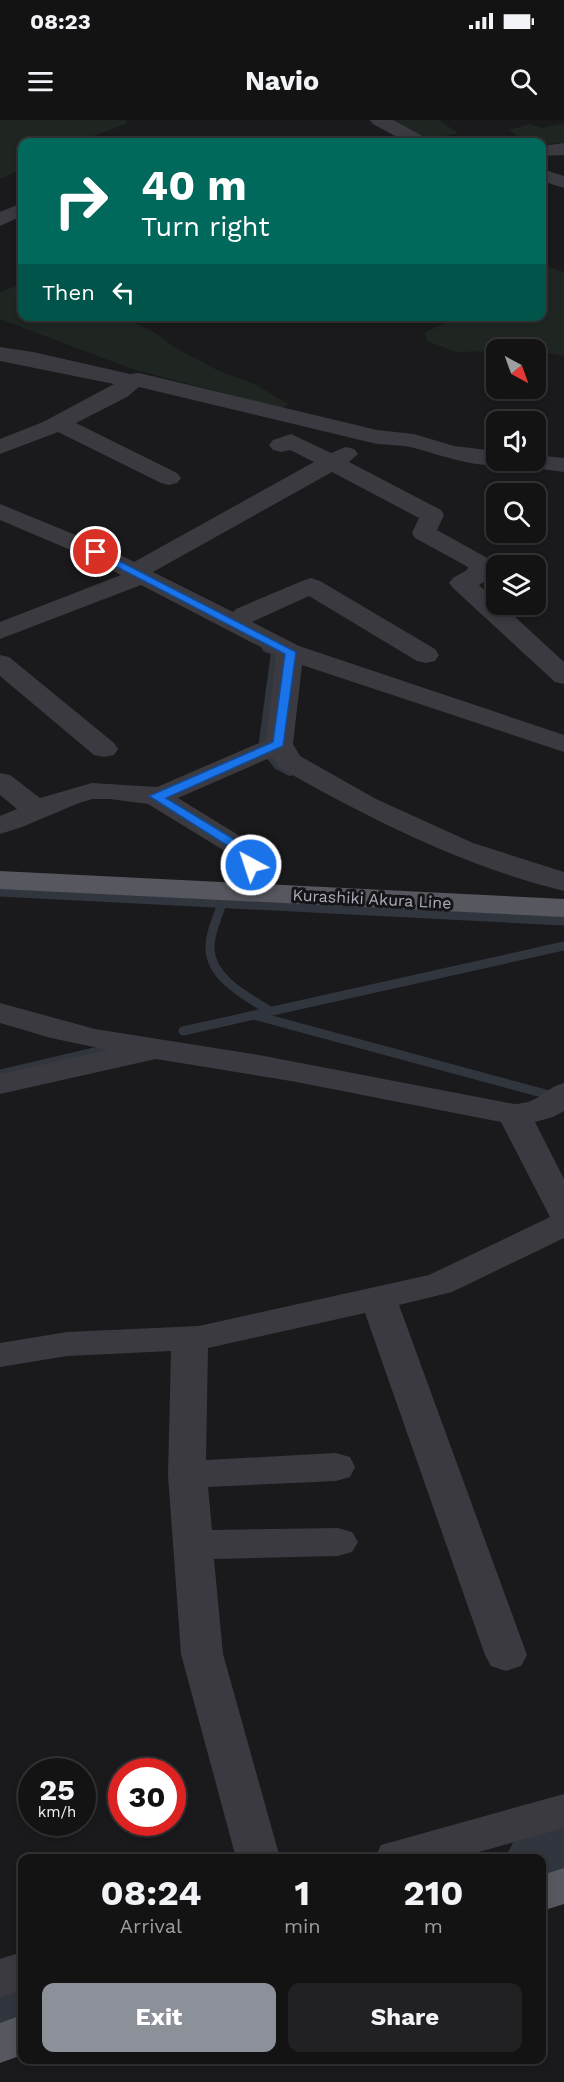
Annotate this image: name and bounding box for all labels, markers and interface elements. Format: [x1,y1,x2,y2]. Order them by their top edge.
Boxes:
text: 08:23 [30,9,91,34]
icon: menu [24,65,57,98]
text: Navio [245,65,319,97]
icon: search [507,65,540,98]
text: 40 m [141,161,247,210]
icon: right [42,162,120,240]
text: Turn right [141,211,270,243]
icon: left [107,276,140,309]
text: Then [42,280,95,305]
north arrow [486,339,546,399]
map controls [486,339,546,615]
button: sound [486,411,546,471]
button: search [486,483,546,543]
pin [70,526,121,577]
icon: arrive [79,535,112,568]
button: layers [486,555,546,615]
position arrow [219,833,283,897]
street label: Kurashiki Akura Line [292,885,452,913]
speed limit sign: 30 [108,1758,186,1836]
text: 25 [39,1772,75,1807]
text: km/h [38,1803,76,1821]
text: 08:24 [101,1872,201,1914]
text: 1 [295,1872,310,1914]
text: 210 [403,1872,463,1914]
text: Arrival [120,1914,182,1938]
text: min [284,1914,321,1938]
text: m [424,1914,443,1938]
button: Exit [42,1983,276,2052]
button: Share [288,1983,522,2052]

